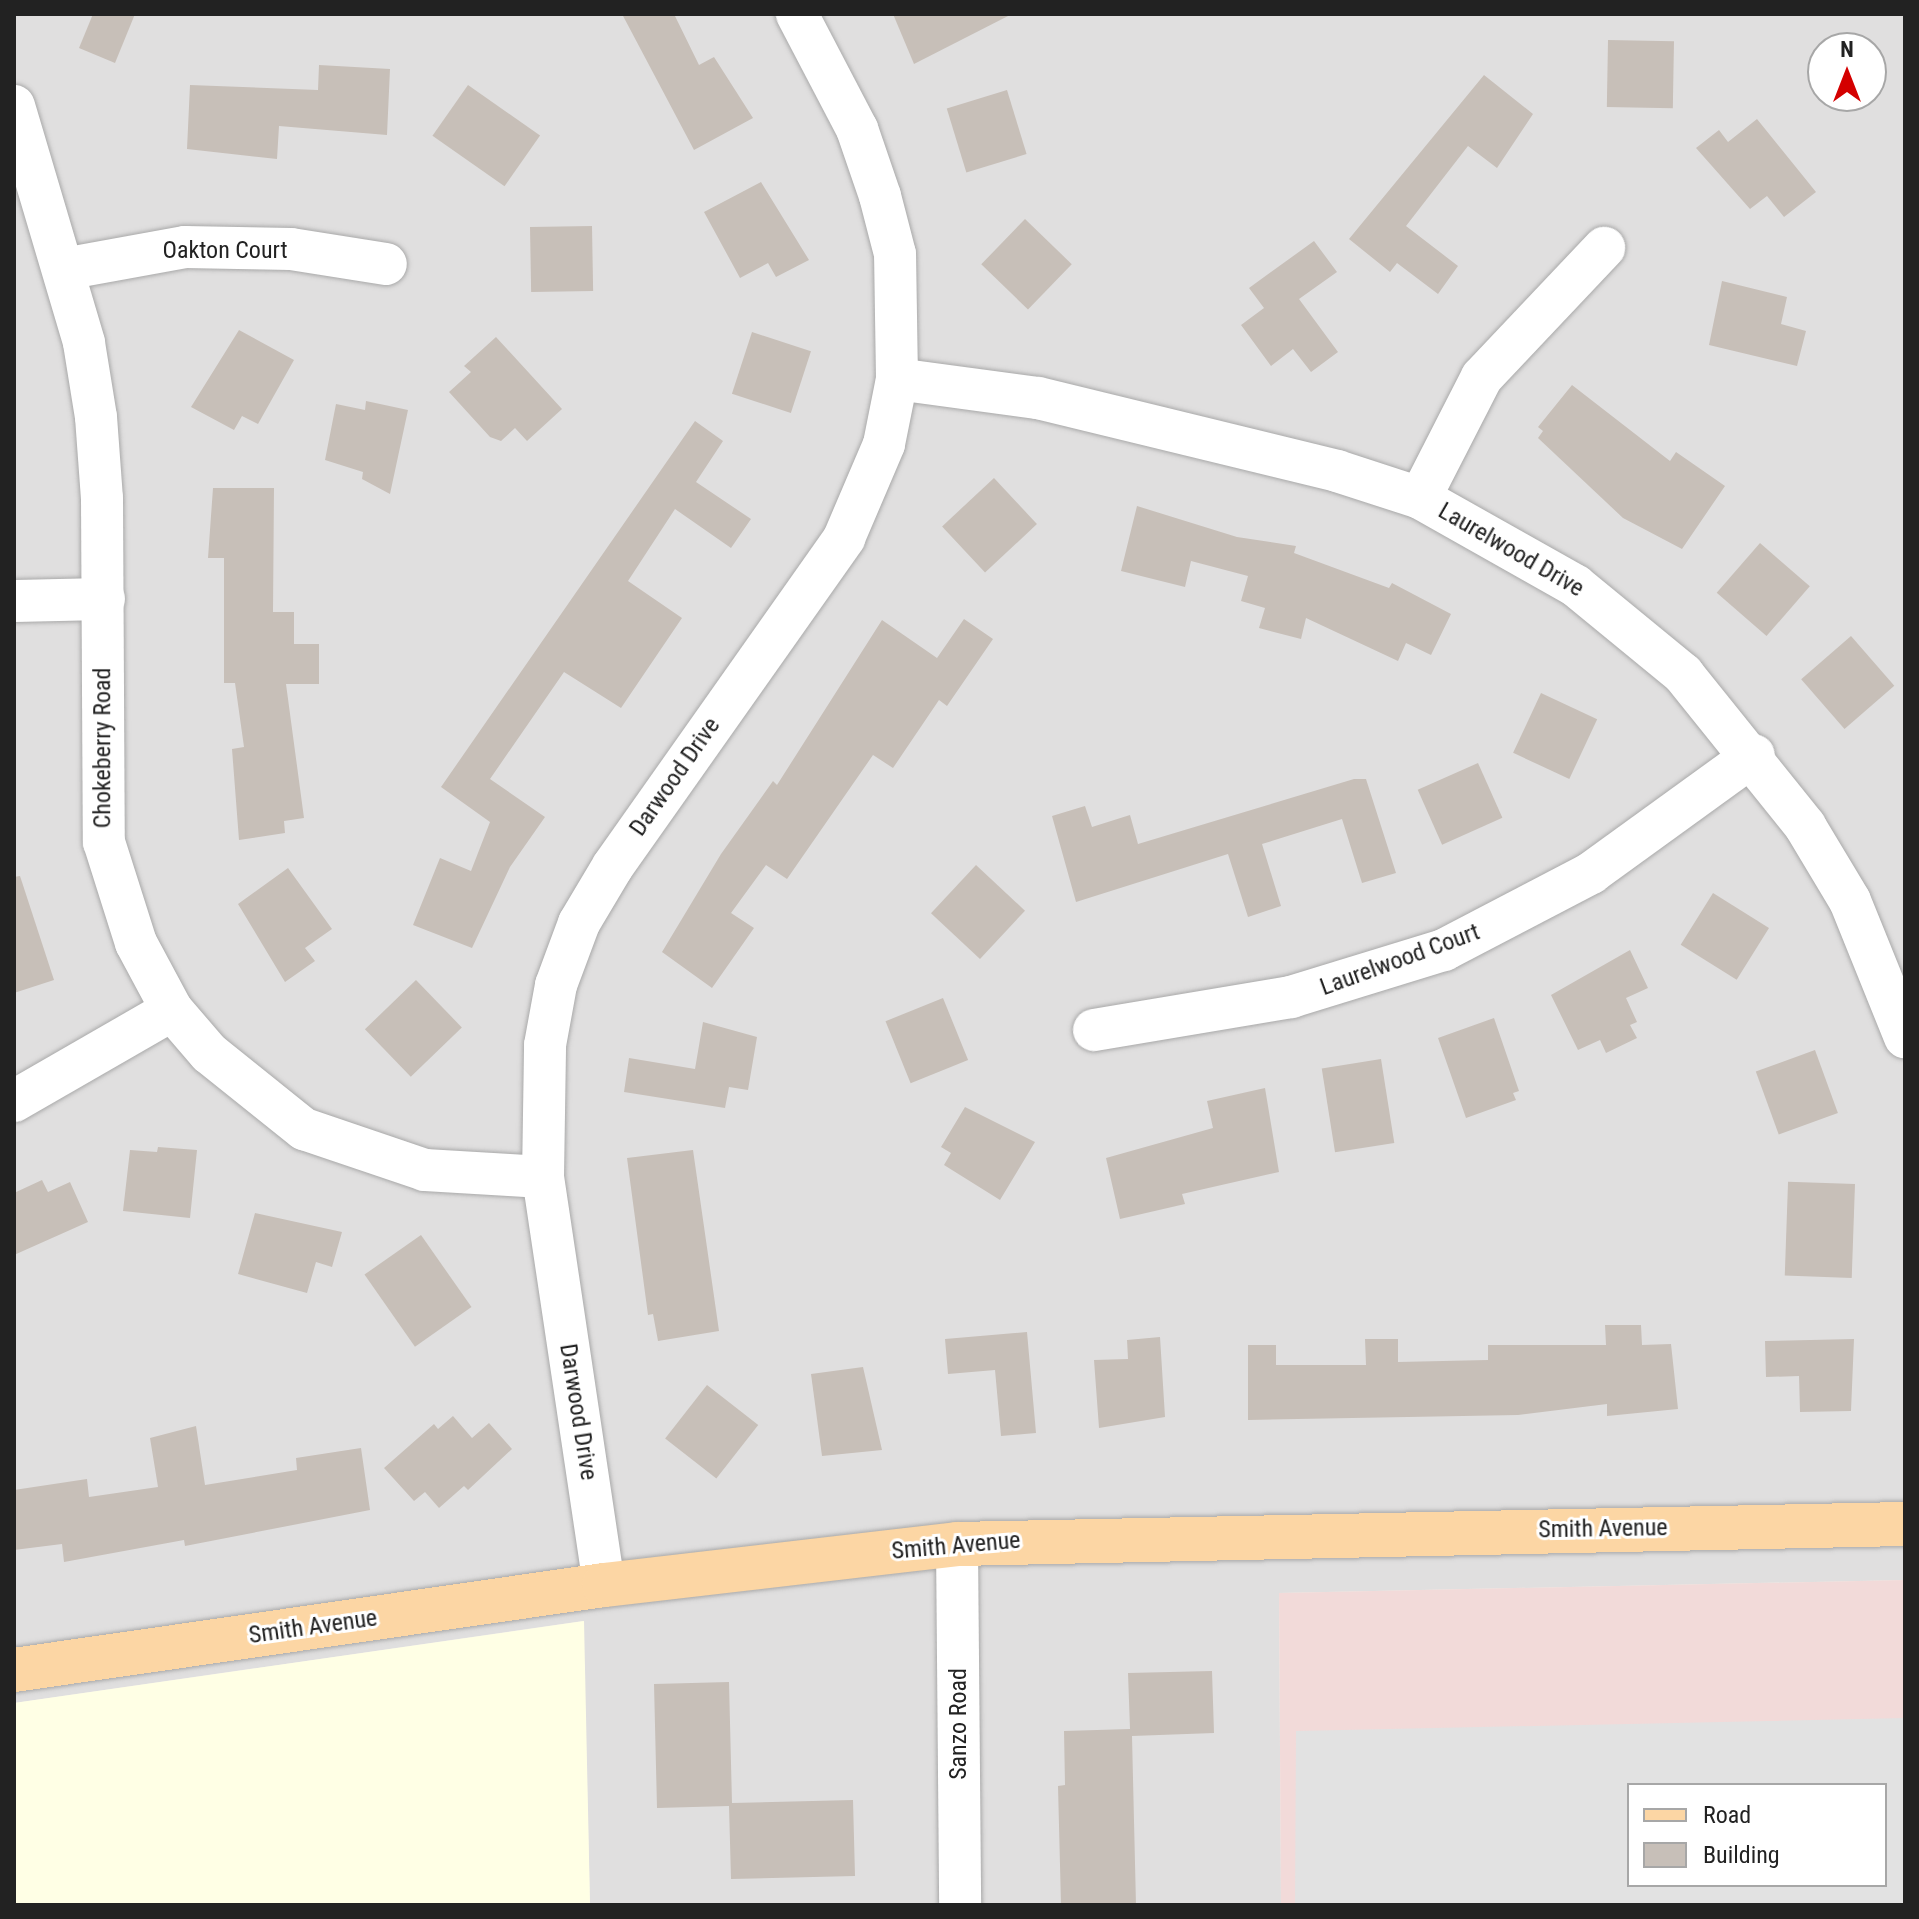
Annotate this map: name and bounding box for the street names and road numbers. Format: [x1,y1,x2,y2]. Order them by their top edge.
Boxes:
street label: Oakton Court [162,237,288,265]
street label: Laurelwood Drive [1433,497,1589,603]
street label: Chokeberry Road [89,668,117,828]
street label: Darwood Drive [624,712,726,842]
street label: Laurelwood Court [1316,918,1484,1002]
street label: Darwood Drive [553,1342,603,1482]
street label: Smith Avenue [1538,1513,1668,1545]
street label: Smith Avenue [890,1526,1022,1566]
street label: Smith Avenue [247,1604,379,1650]
street label: Sanzo Road [945,1668,973,1780]

